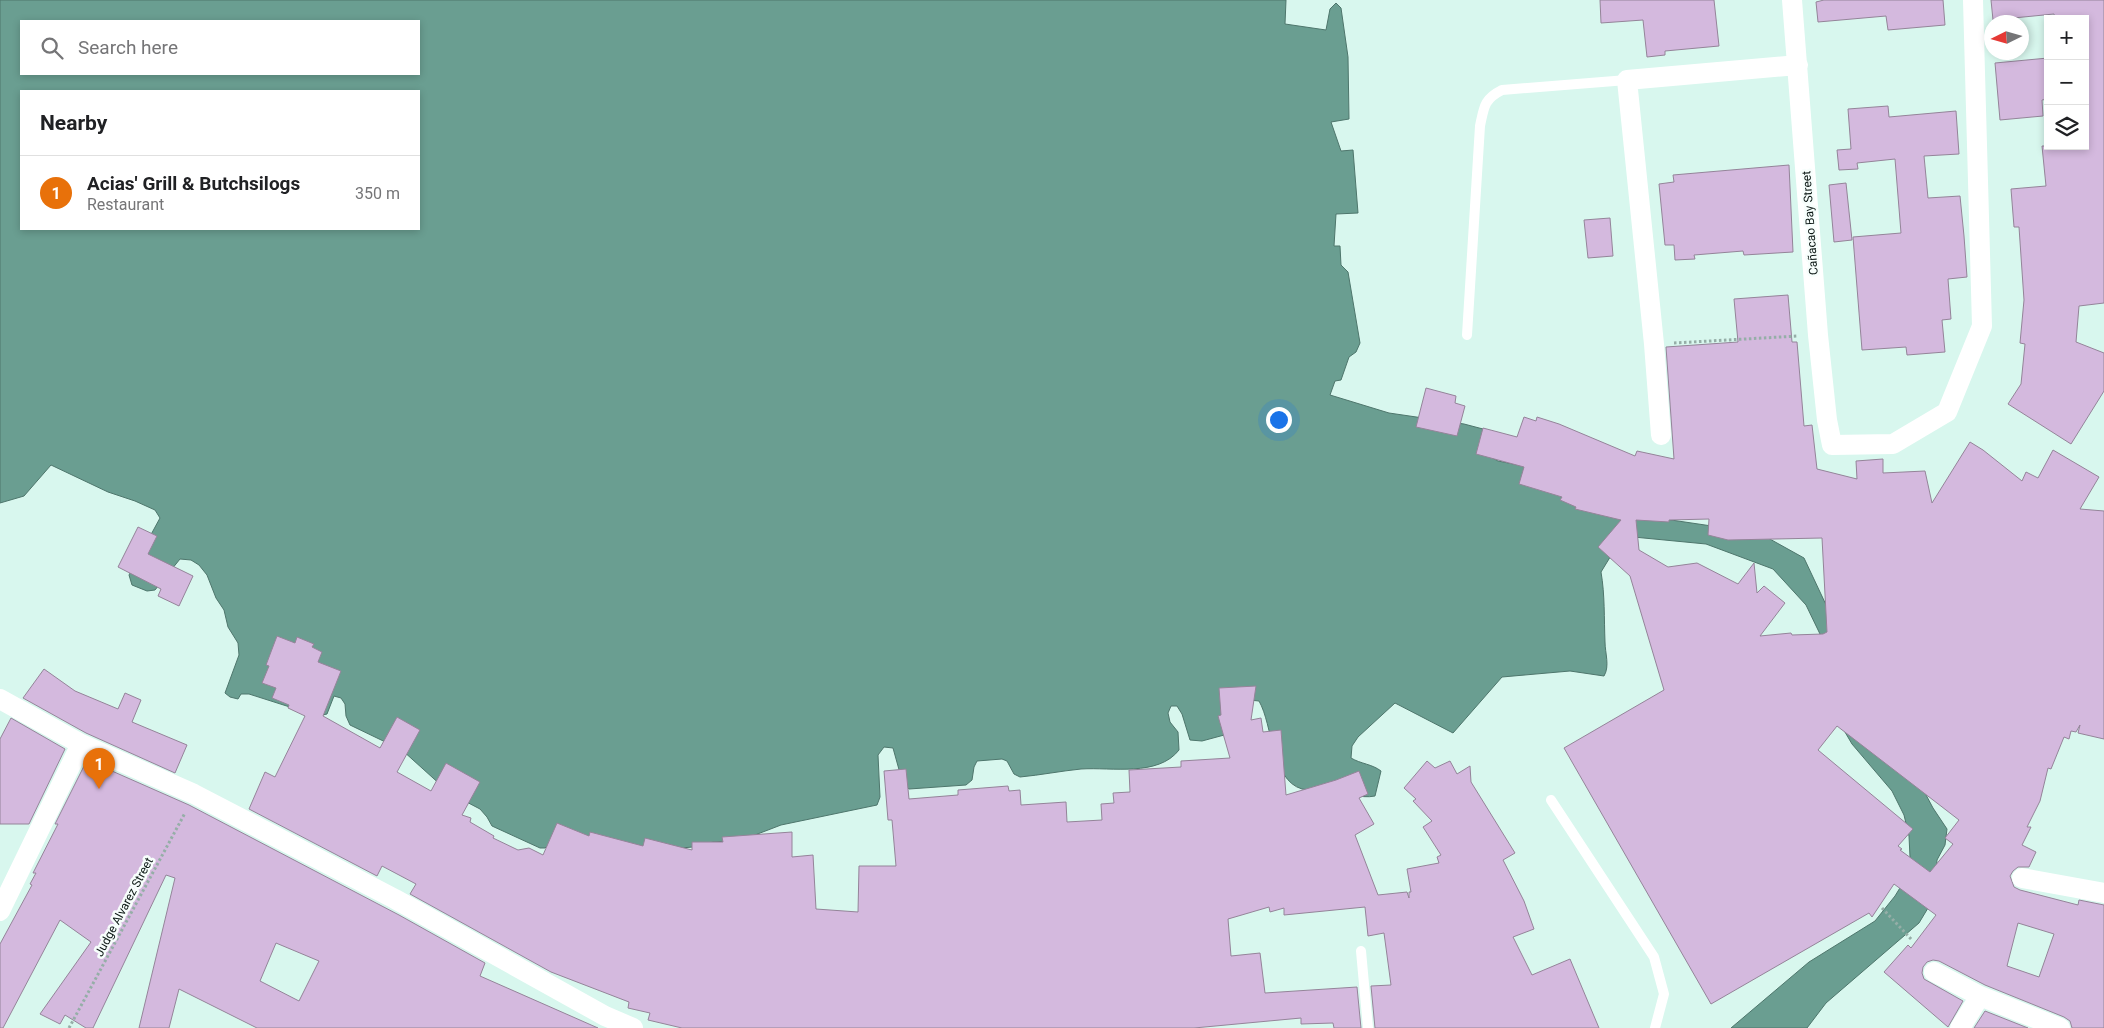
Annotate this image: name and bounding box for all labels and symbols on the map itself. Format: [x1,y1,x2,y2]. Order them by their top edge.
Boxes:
north arrow [1984,15,2029,60]
street label: Cañacao Bay Street [1799,170,1821,276]
your location [1266,407,1292,433]
pin: 1 [83,748,115,789]
street label: Judge Alvarez Street [92,855,156,959]

